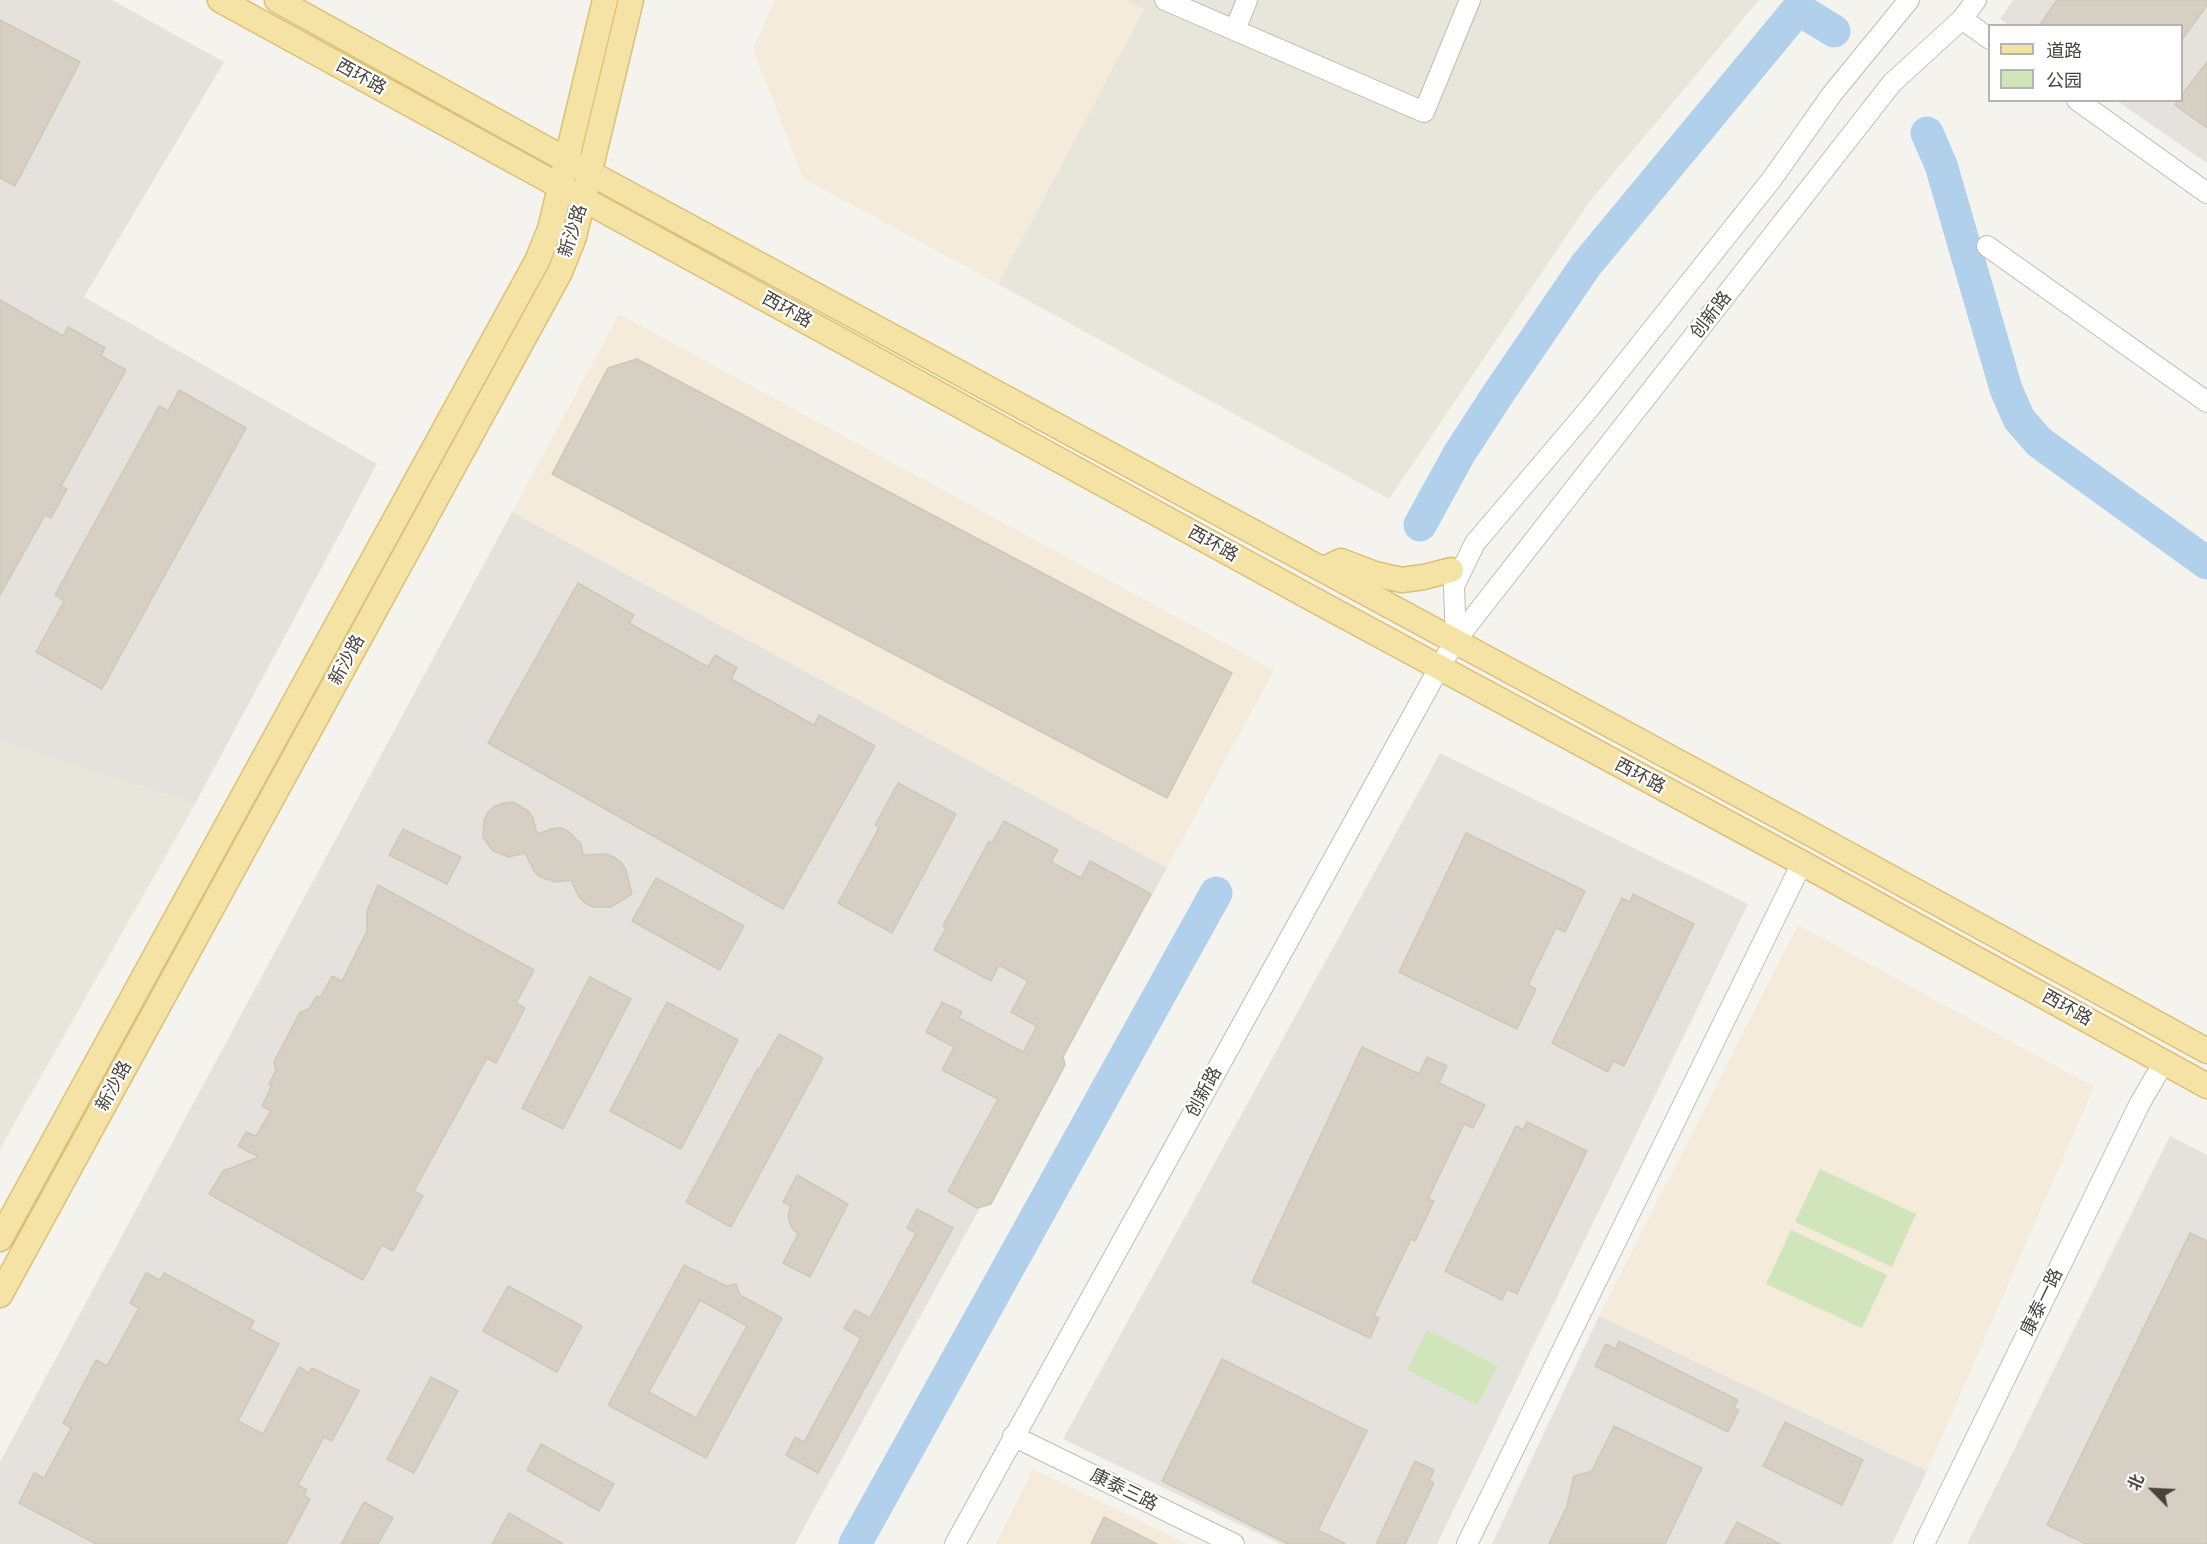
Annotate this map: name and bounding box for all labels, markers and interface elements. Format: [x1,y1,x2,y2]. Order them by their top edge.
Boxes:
legend [1988,24,2183,102]
text: 道路 [2046,40,2082,61]
street label: 西环路 [332,54,390,100]
text: 公园 [2046,70,2082,91]
street label: 新沙路 [554,202,592,260]
street label: 西环路 [758,287,816,333]
street label: 创新路 [1686,287,1736,343]
street label: 西环路 [1184,521,1242,567]
street label: 新沙路 [324,631,370,689]
street label: 西环路 [1611,754,1669,798]
street label: 西环路 [2038,985,2096,1031]
street label: 新沙路 [91,1057,137,1115]
street label: 创新路 [1181,1063,1227,1121]
street label: 康泰一路 [2017,1265,2067,1339]
north arrow [2123,1460,2183,1520]
street label: 康泰三路 [1087,1465,1161,1515]
text: 北 [2124,1471,2148,1494]

